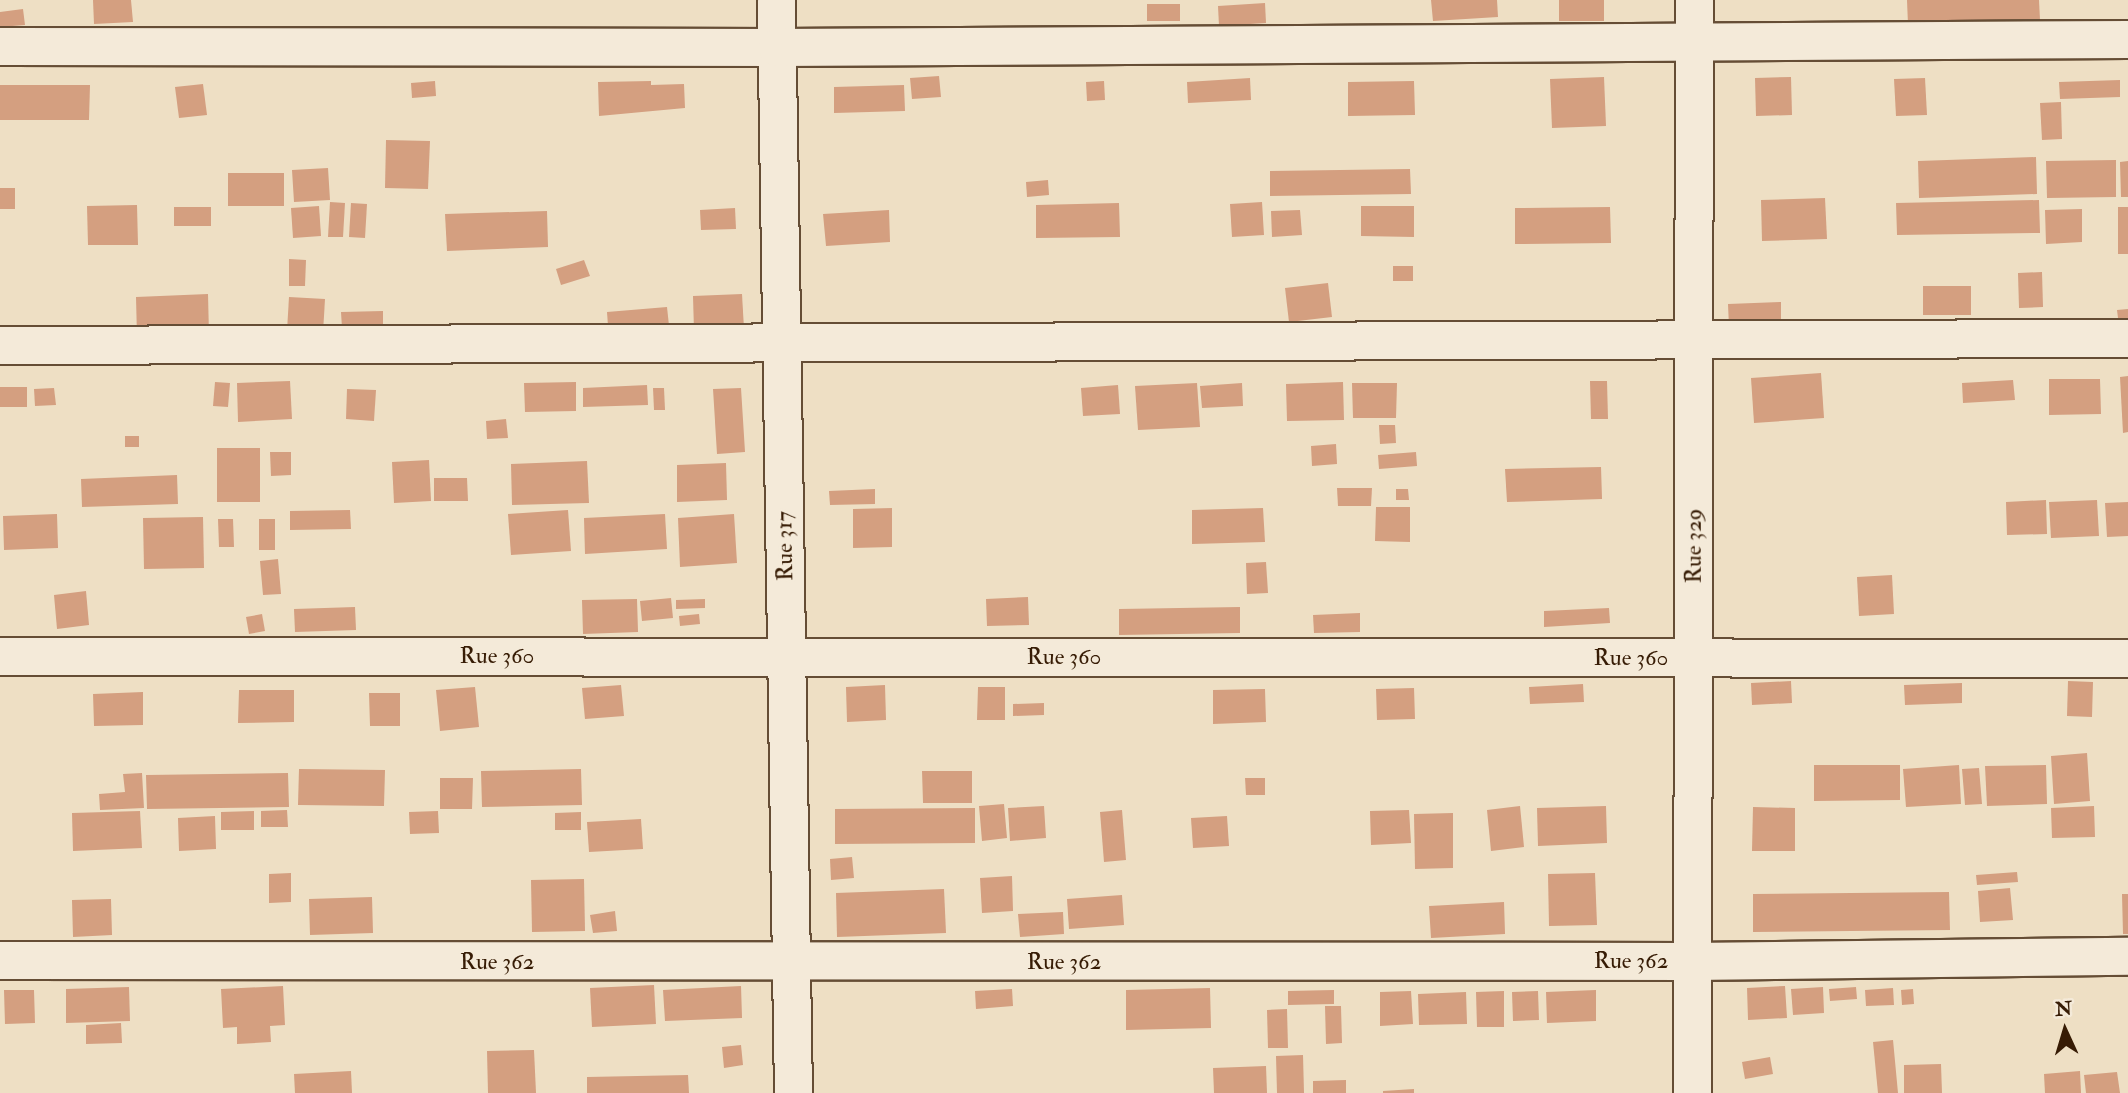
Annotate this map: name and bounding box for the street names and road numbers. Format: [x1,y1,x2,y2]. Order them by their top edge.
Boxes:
street label: Rue 329 [1680,509,1708,583]
street label: Rue 317 [771,511,799,581]
street label: Rue 360 [460,642,534,670]
street label: Rue 360 [1027,643,1101,671]
street label: Rue 360 [1594,644,1668,672]
street label: Rue 362 [1594,947,1668,975]
street label: Rue 362 [460,948,534,976]
street label: Rue 362 [1027,948,1101,976]

